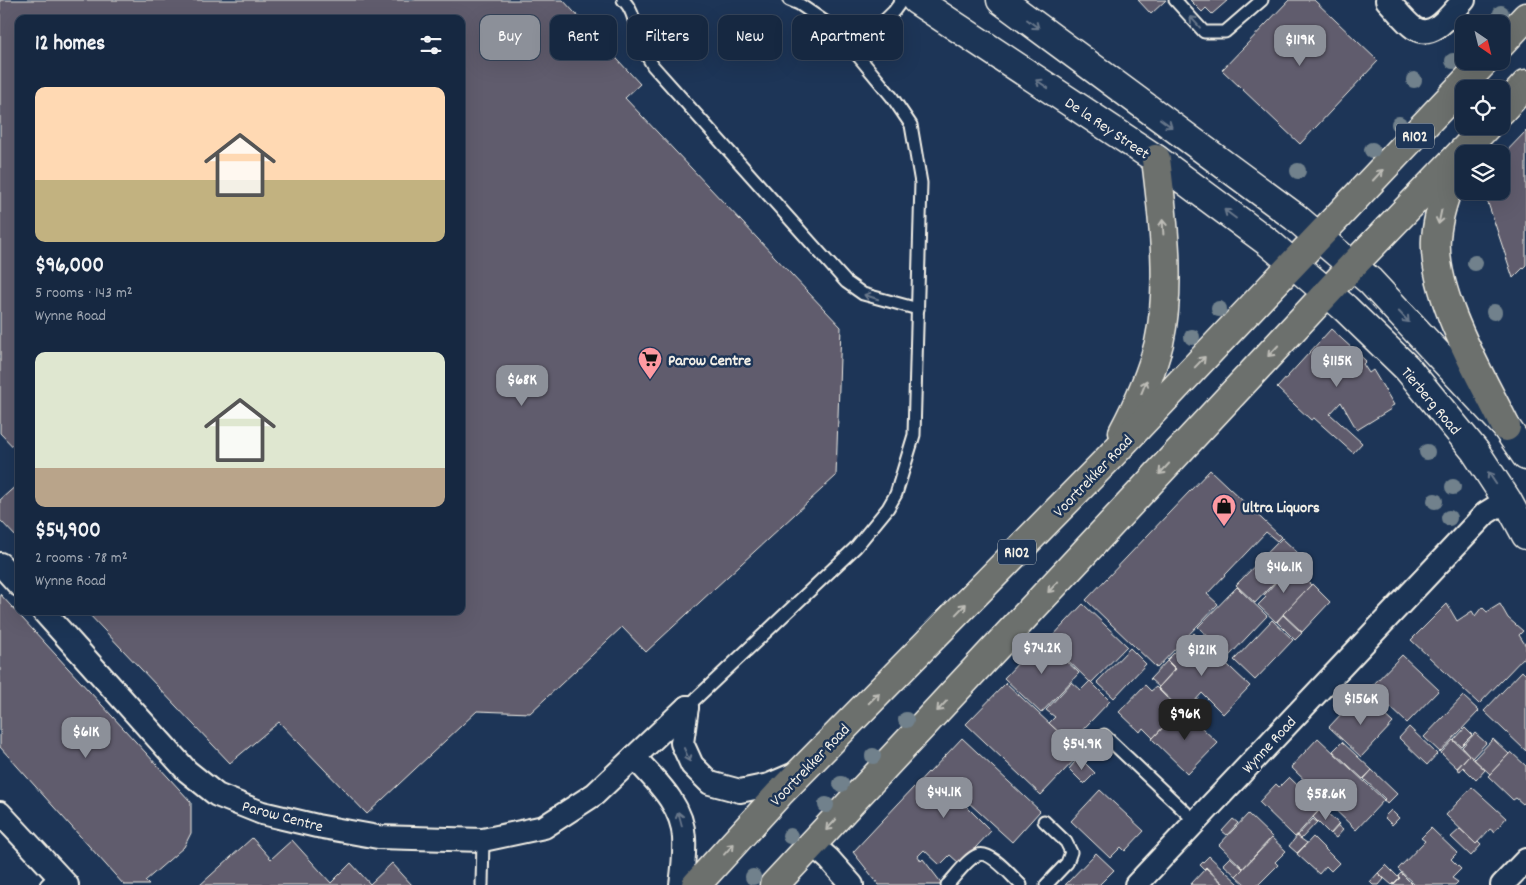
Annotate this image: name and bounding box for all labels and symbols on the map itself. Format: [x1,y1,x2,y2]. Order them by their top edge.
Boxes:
one-way arrow [1189,15,1200,28]
north arrow [1455,15,1510,70]
one-way arrow [1026,19,1039,30]
pin: $119K [1265,24,1335,67]
one-way arrow [1035,79,1049,89]
street label: De la Rey Street [1060,92,1154,166]
one-way arrow [1159,118,1173,128]
road number: R102 [1396,124,1434,148]
one-way arrow [1372,168,1384,181]
one-way arrow [1434,208,1444,224]
one-way arrow [1224,209,1237,220]
one-way arrow [1158,219,1167,235]
one-way arrow [864,291,880,301]
one-way arrow [1398,310,1410,323]
one-way arrow [1267,344,1279,357]
supermarket icon: Parow Centre [637,346,663,380]
pin: $115K [1302,346,1372,388]
place label: Parow Centre [668,350,751,373]
one-way arrow [1194,356,1206,369]
street label: Tierberg Road [1395,362,1466,441]
pin: $68K [492,364,552,407]
one-way arrow [1140,380,1150,395]
street label: Voortrekker Road [1049,430,1139,523]
one-way arrow [1158,462,1170,475]
one-way arrow [1487,471,1497,485]
shop icon: Ultra Liquors [1211,493,1237,527]
place label: Ultra Liquors [1242,497,1320,520]
road number: R102 [998,540,1036,564]
pin: $46.1K [1243,552,1325,594]
one-way arrow [1047,581,1059,594]
one-way arrow [955,603,967,615]
pin: $74.2K [1001,632,1083,675]
pin: $121K [1167,634,1237,677]
pin: $156K [1326,684,1396,726]
one-way arrow [868,691,880,704]
pin: $96K [1155,698,1215,741]
one-way arrow [936,700,948,712]
street label: Wynne Road [1237,712,1302,780]
pin: $61K [56,716,116,759]
street label: Voortrekker Road [766,719,856,812]
pin: $54.9K [1041,728,1123,771]
one-way arrow [683,747,692,762]
pin: $44.1K [903,776,985,819]
pin: $58.6K [1285,778,1367,821]
street label: Parow Centre [239,796,325,839]
one-way arrow [674,812,684,828]
one-way arrow [825,818,837,831]
one-way arrow [723,843,735,855]

